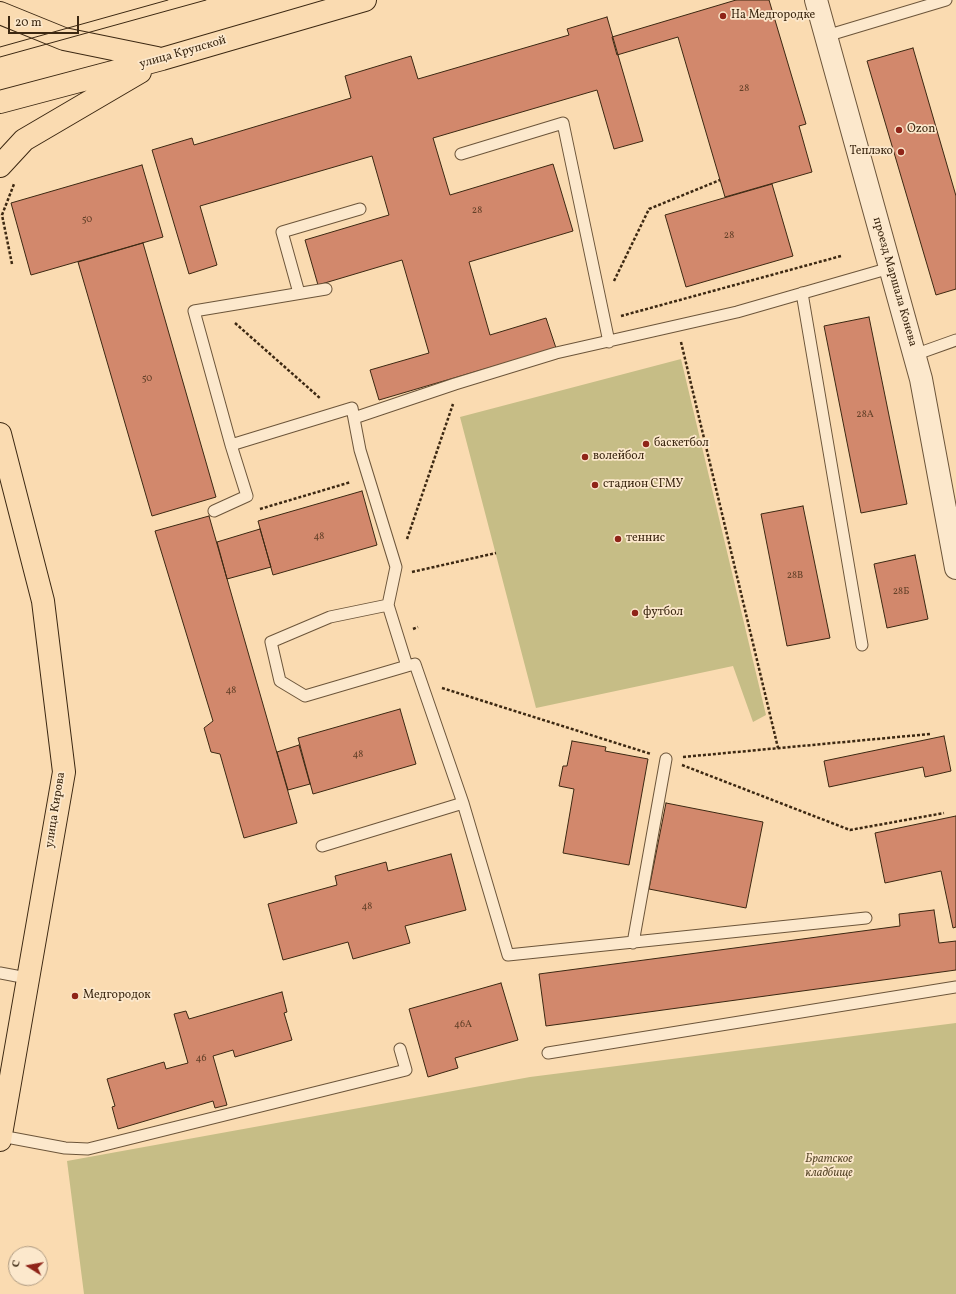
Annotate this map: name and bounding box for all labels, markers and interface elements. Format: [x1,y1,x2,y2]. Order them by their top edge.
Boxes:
scale bar [10,8,81,34]
place label: На Медгородке [731,9,815,23]
marker: На Медгородке [718,11,728,21]
text: 20 m [15,15,42,31]
street label: улица Крупской [138,34,228,72]
house number: 28 [739,83,749,95]
place label: Ozon [907,123,935,137]
marker: Ozon [894,125,904,135]
place label: Теплэко [850,145,893,159]
marker: Теплэко [896,147,906,157]
house number: 28 [472,205,482,217]
house number: 50 [82,214,92,226]
street label: проезд Маршала Конева [869,216,919,348]
house number: 28 [724,230,734,242]
house number: 50 [142,373,152,385]
house number: 28А [856,409,874,421]
place label: баскетбол [654,437,709,451]
marker: баскетбол [641,439,651,449]
place label: волейбол [593,450,644,464]
marker: волейбол [580,452,590,462]
place label: стадион СГМУ [603,478,683,492]
marker: стадион СГМУ [590,480,600,490]
house number: 48 [314,531,324,543]
place label: теннис [626,532,665,546]
marker: теннис [613,534,623,544]
house number: 28В [787,570,803,582]
house number: 28Б [893,586,909,598]
place label: футбол [643,606,683,620]
marker: футбол [630,608,640,618]
house number: 48 [226,685,236,697]
house number: 48 [353,749,363,761]
street label: улица Кирова [43,771,69,849]
house number: 48 [362,901,372,913]
place label: Медгородок [83,989,151,1003]
marker: Медгородок [70,991,80,1001]
house number: 46А [454,1019,472,1031]
house number: 46 [196,1053,206,1065]
park label: Братское кладбище [805,1153,853,1181]
north arrow [8,1246,48,1286]
text: С [9,1259,25,1269]

